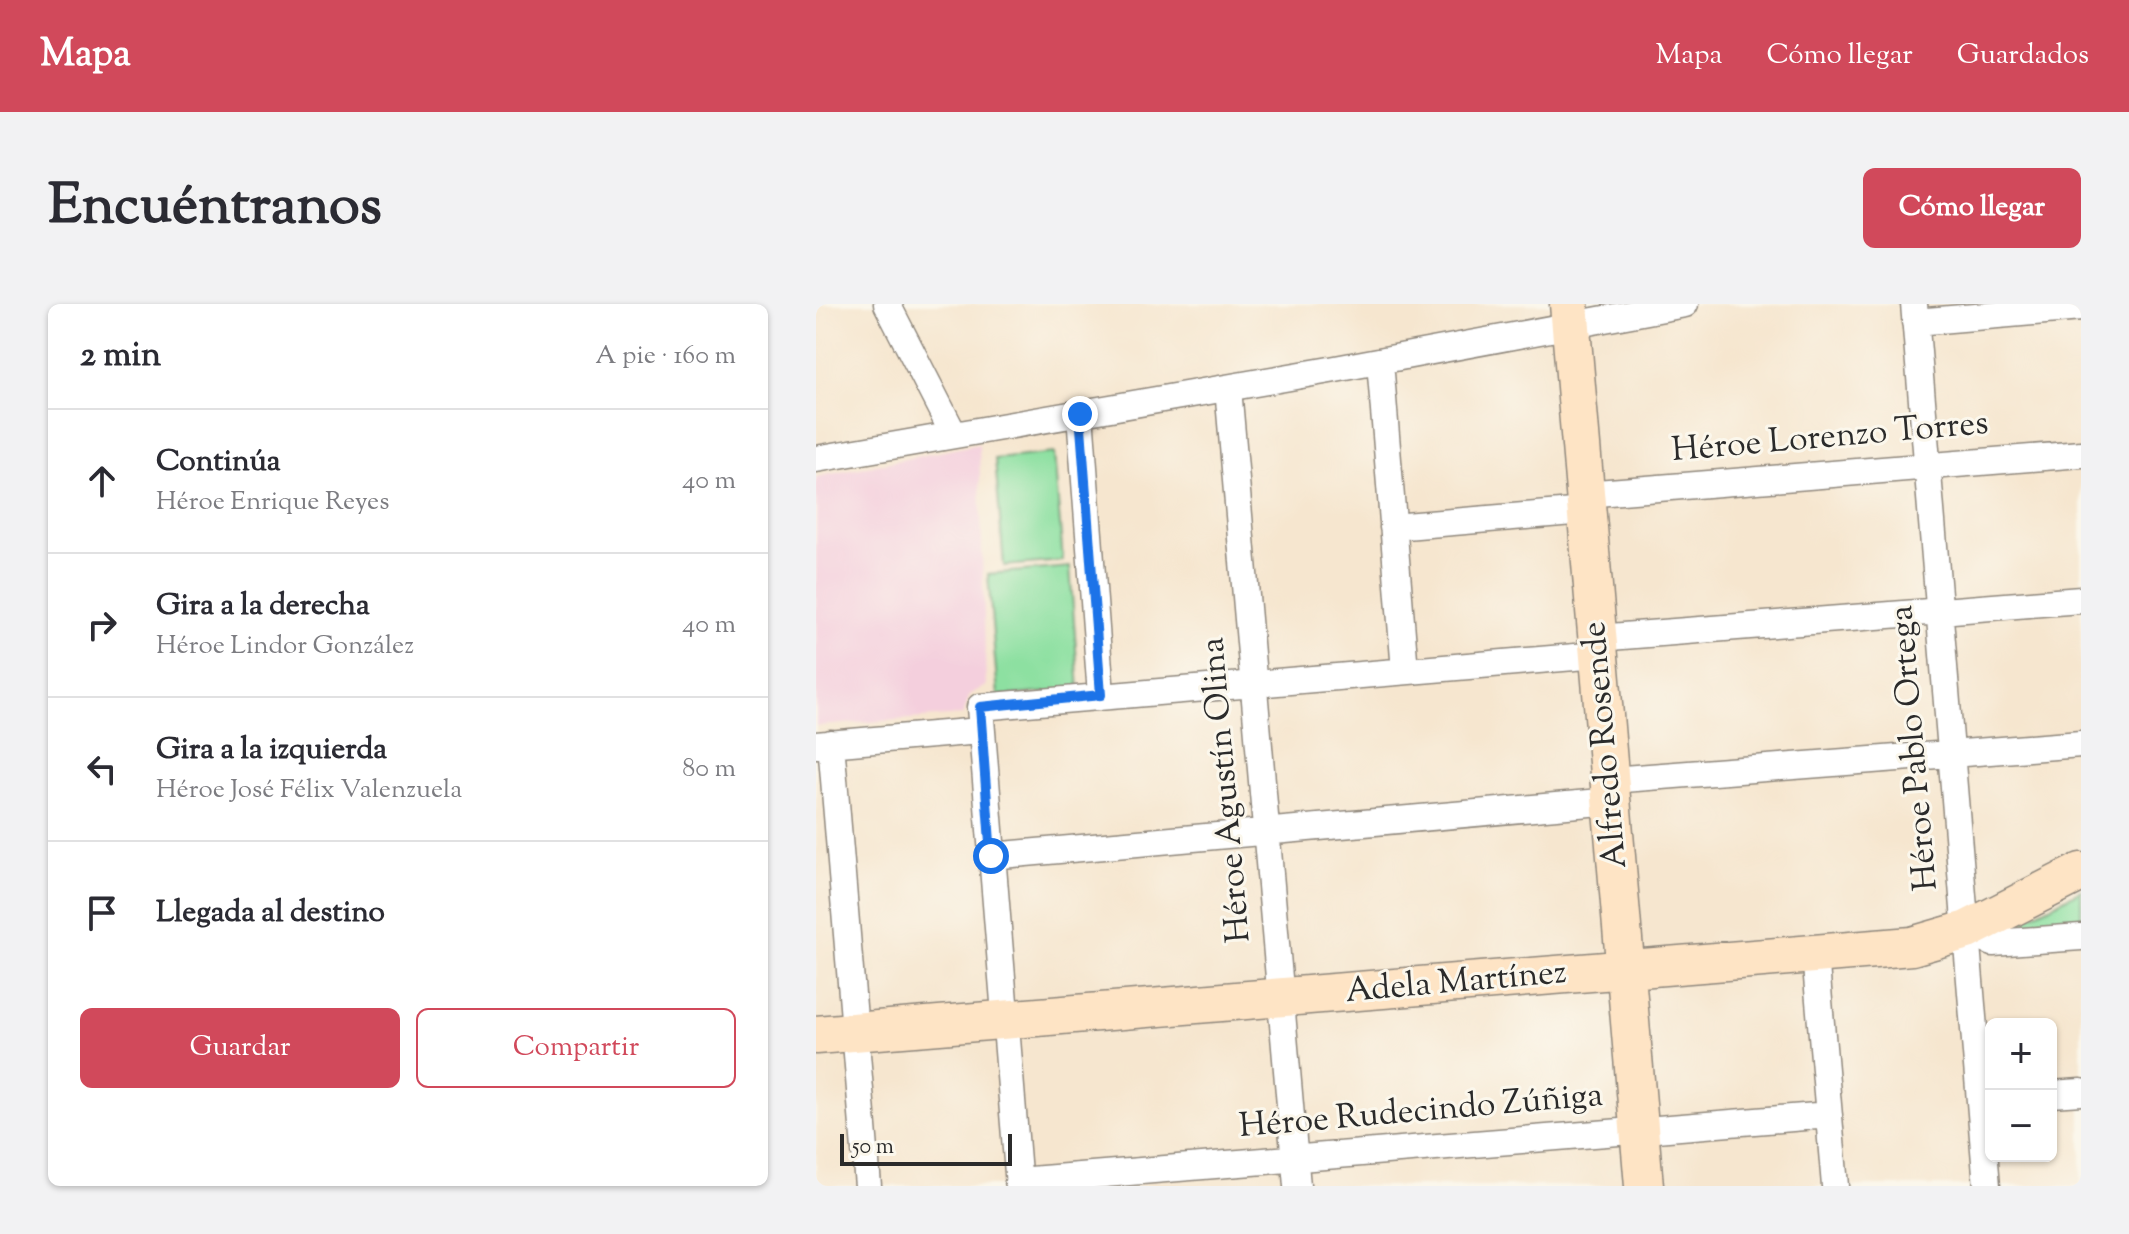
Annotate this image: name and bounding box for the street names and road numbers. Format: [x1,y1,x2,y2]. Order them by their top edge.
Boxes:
street label: Héroe Lorenzo Torres [1670,400,1990,476]
street label: Héroe Pablo Ortega [1878,603,1952,893]
street label: Alfredo Rosende [1571,619,1641,871]
street label: Héroe Agustín Olina [1189,635,1265,945]
street label: Adela Martínez [1343,949,1569,1017]
street label: Héroe Rudecindo Zúñiga [1237,1072,1605,1152]

